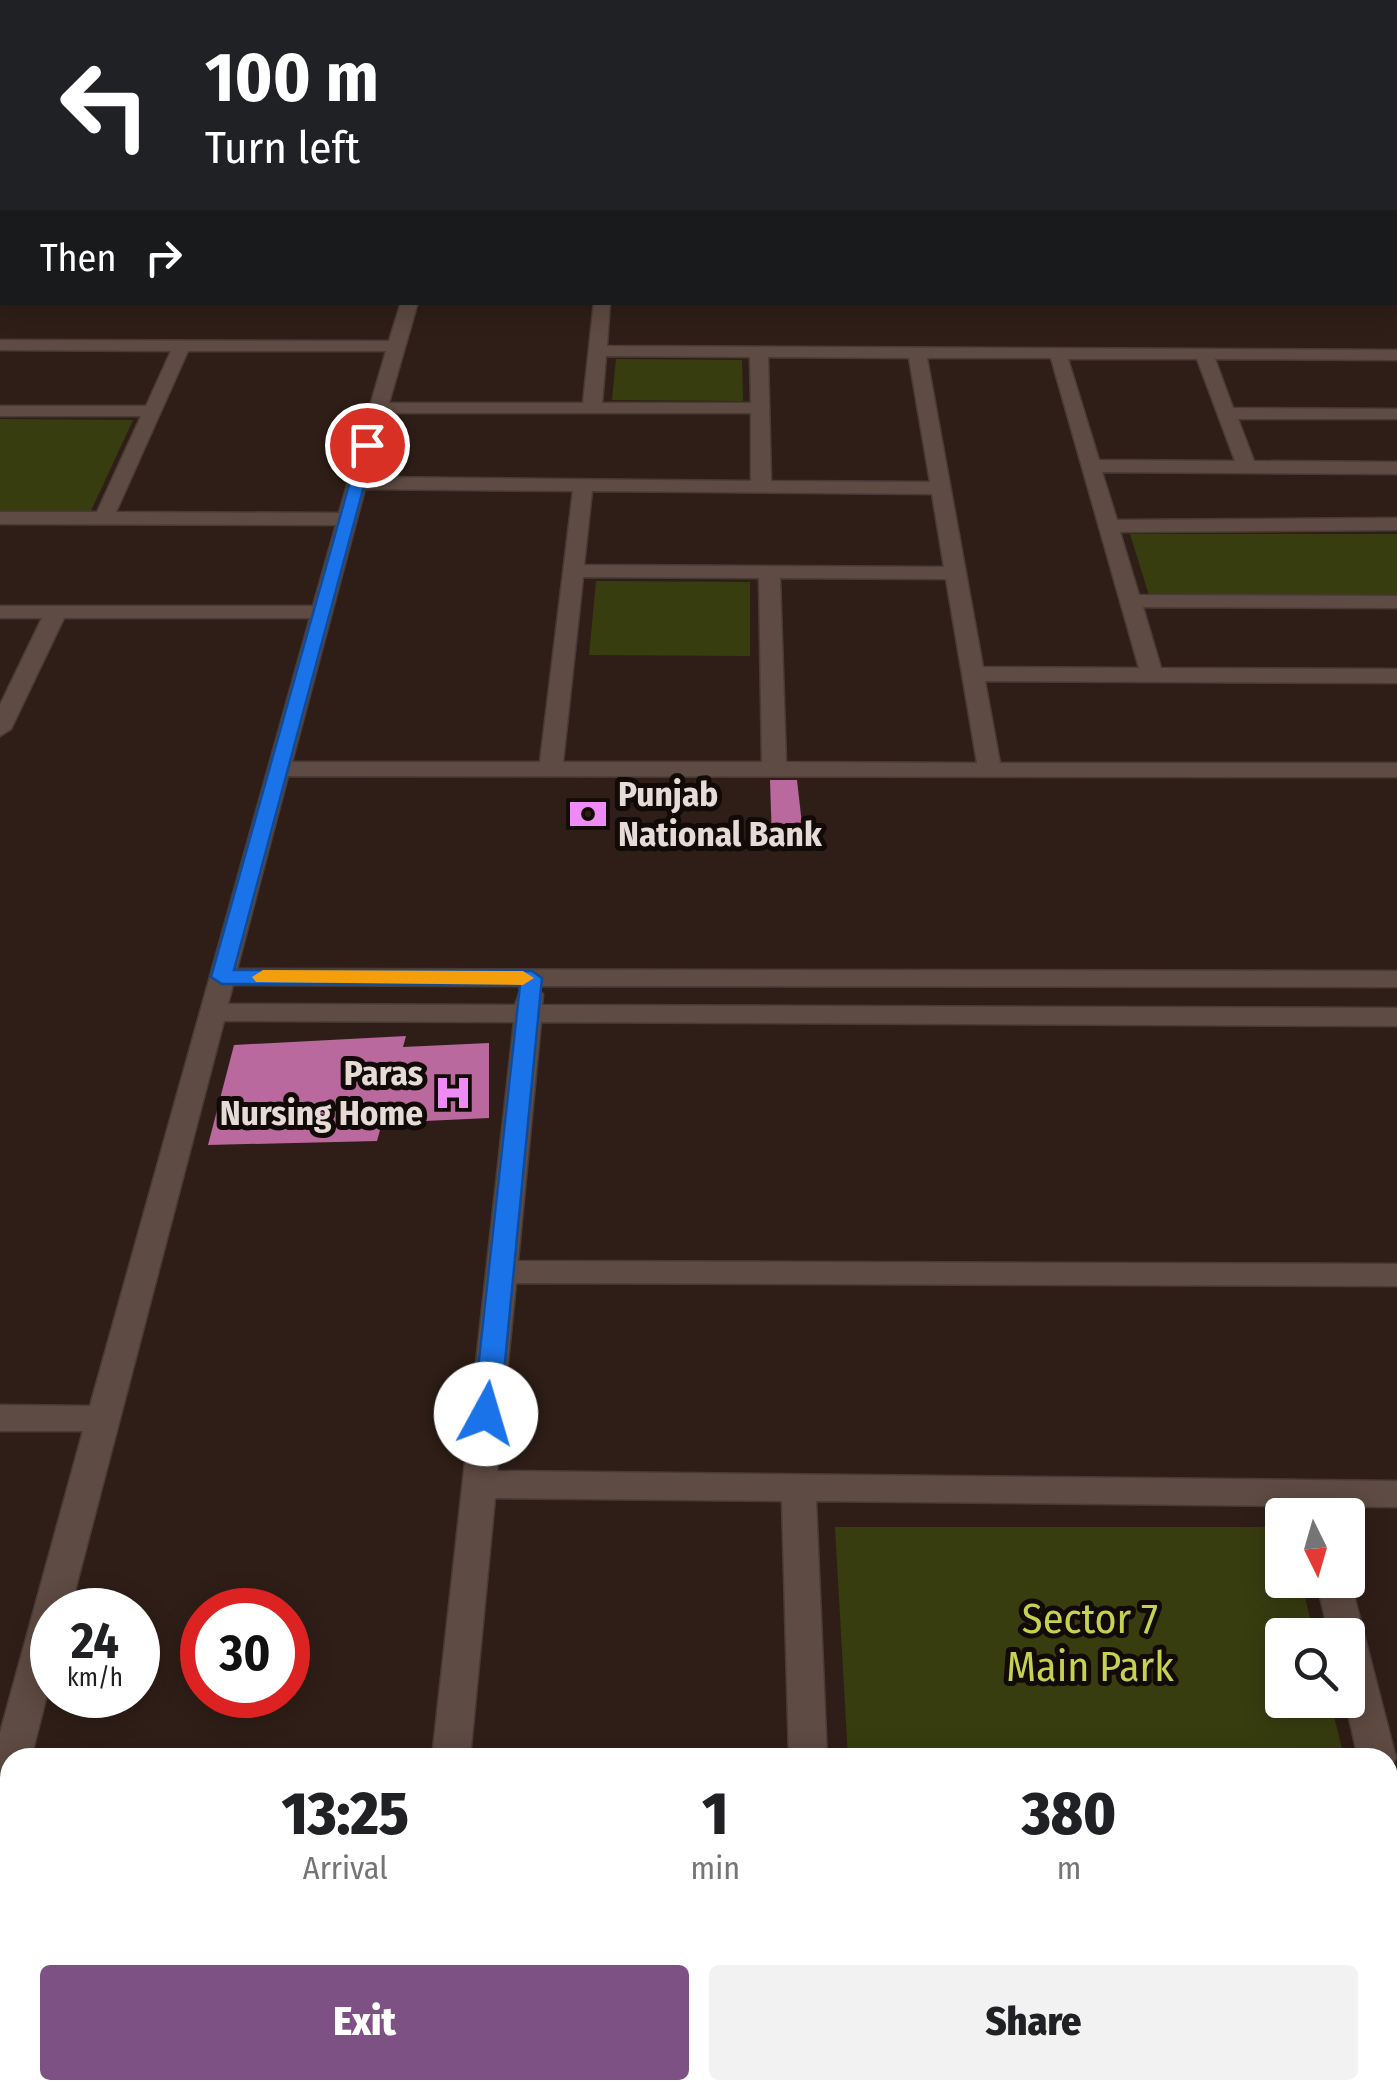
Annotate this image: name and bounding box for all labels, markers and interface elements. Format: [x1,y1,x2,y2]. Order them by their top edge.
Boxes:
text: 100 m [205,36,379,120]
icon: left [40,40,170,170]
text: Turn left [205,121,360,175]
icon: right [136,230,191,285]
text: Then [40,235,116,281]
pin [325,403,410,488]
icon: arrive [340,418,395,473]
place label: Punjab National Bank [618,773,823,855]
bank icon: Punjab National Bank [567,793,609,835]
place label: Paras Nursing Home [220,1052,423,1134]
hospital icon: Paras Nursing Home [432,1072,474,1114]
position arrow [434,1362,538,1466]
north arrow [1265,1498,1365,1598]
map controls [1265,1498,1365,1718]
speed limit sign: 30 [180,1588,310,1718]
park label: Sector 7 Main Park [1006,1594,1174,1692]
text: 24 [71,1611,119,1671]
button: search [1265,1618,1365,1718]
text: km/h [67,1663,123,1693]
text: 13:25 [282,1778,409,1850]
text: 1 [702,1778,728,1850]
text: 380 [1022,1778,1116,1850]
text: Arrival [303,1849,388,1887]
text: min [691,1849,740,1887]
text: m [1057,1849,1081,1887]
button: Exit [40,1965,689,2080]
button: Share [709,1965,1358,2080]

